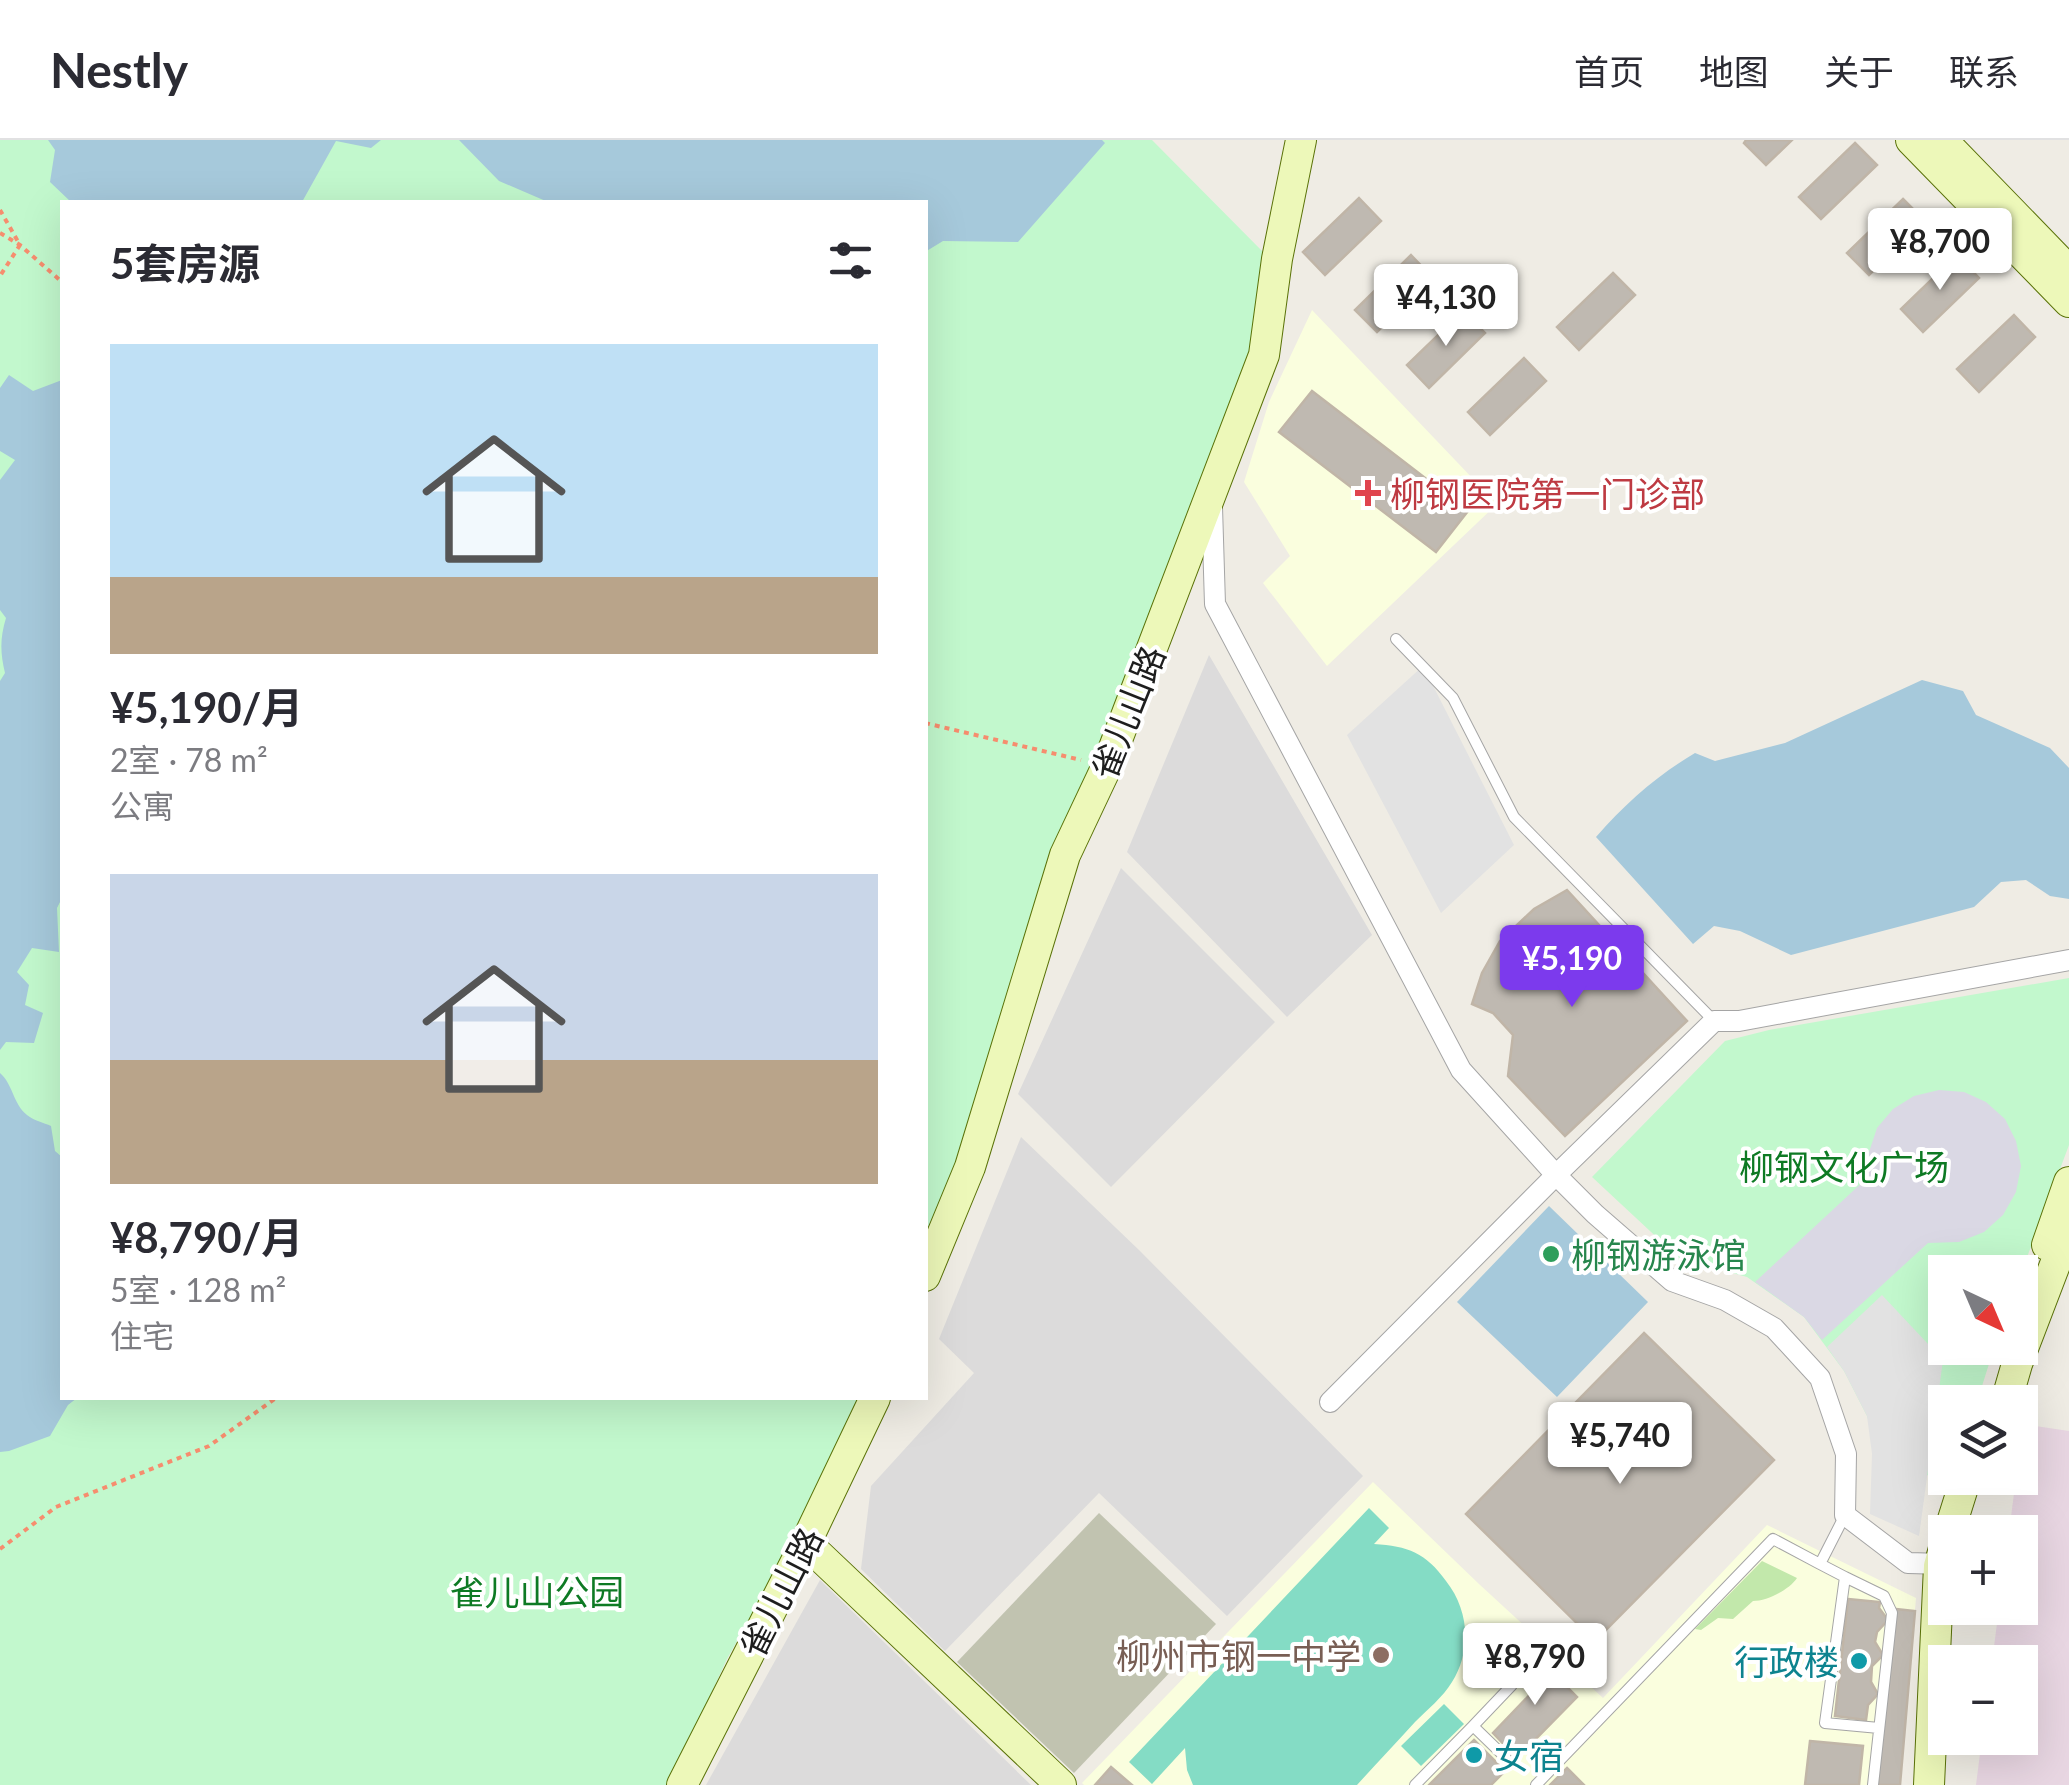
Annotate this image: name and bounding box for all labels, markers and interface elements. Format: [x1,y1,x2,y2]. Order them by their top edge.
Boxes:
text: Nestly [50,41,188,98]
text: 首页 [1574,50,1644,92]
text: 地图 [1699,50,1769,92]
text: 关于 [1824,50,1894,92]
text: 联系 [1949,50,2019,92]
pin: ¥8,700 [1859,208,2021,293]
text: ¥8,700 [1890,221,1990,260]
icon: filters [823,233,878,288]
text: 5套房源 [110,238,260,288]
pin: ¥4,130 [1365,264,1527,349]
text: ¥4,130 [1396,277,1496,316]
icon: home [404,409,584,589]
place label: 柳钢医院第一门诊部 [1390,472,1705,514]
marker: 柳钢医院第一门诊部 [1355,480,1381,506]
street label: 雀儿山路 [1081,639,1173,785]
text: ¥5,190/月 [110,682,303,732]
text: 2室 · 78 m² [110,740,268,779]
text: 公寓 [110,786,174,825]
pin: ¥5,190 [1491,925,1653,1010]
text: ¥5,190 [1522,938,1622,977]
icon: home [404,939,584,1119]
park label: 柳钢文化广场 [1739,1145,1949,1187]
text: ¥8,790/月 [110,1212,303,1262]
place label: 柳钢游泳馆 [1571,1233,1746,1275]
marker: 柳钢游泳馆 [1540,1243,1562,1265]
north arrow [1928,1255,2038,1365]
map controls [1928,1255,2038,1755]
text: 5室 · 128 m² [110,1270,286,1309]
text: 住宅 [110,1316,174,1355]
button: layers [1928,1385,2038,1495]
pin: ¥5,740 [1539,1402,1701,1487]
text: ¥5,740 [1570,1415,1670,1454]
button: + [1928,1515,2038,1625]
street label: 雀儿山路 [730,1520,830,1664]
park label: 雀儿山公园 [449,1570,625,1612]
pin: ¥8,790 [1454,1623,1616,1708]
place label: 柳州市钢一中学 [1116,1634,1361,1676]
text: ¥8,790 [1485,1636,1585,1675]
place label: 行政楼 [1734,1640,1839,1682]
marker: 柳州市钢一中学 [1370,1644,1392,1666]
button: − [1928,1645,2038,1755]
marker: 行政楼 [1848,1650,1870,1672]
place label: 女宿 [1494,1734,1564,1776]
marker: 女宿 [1463,1744,1485,1766]

